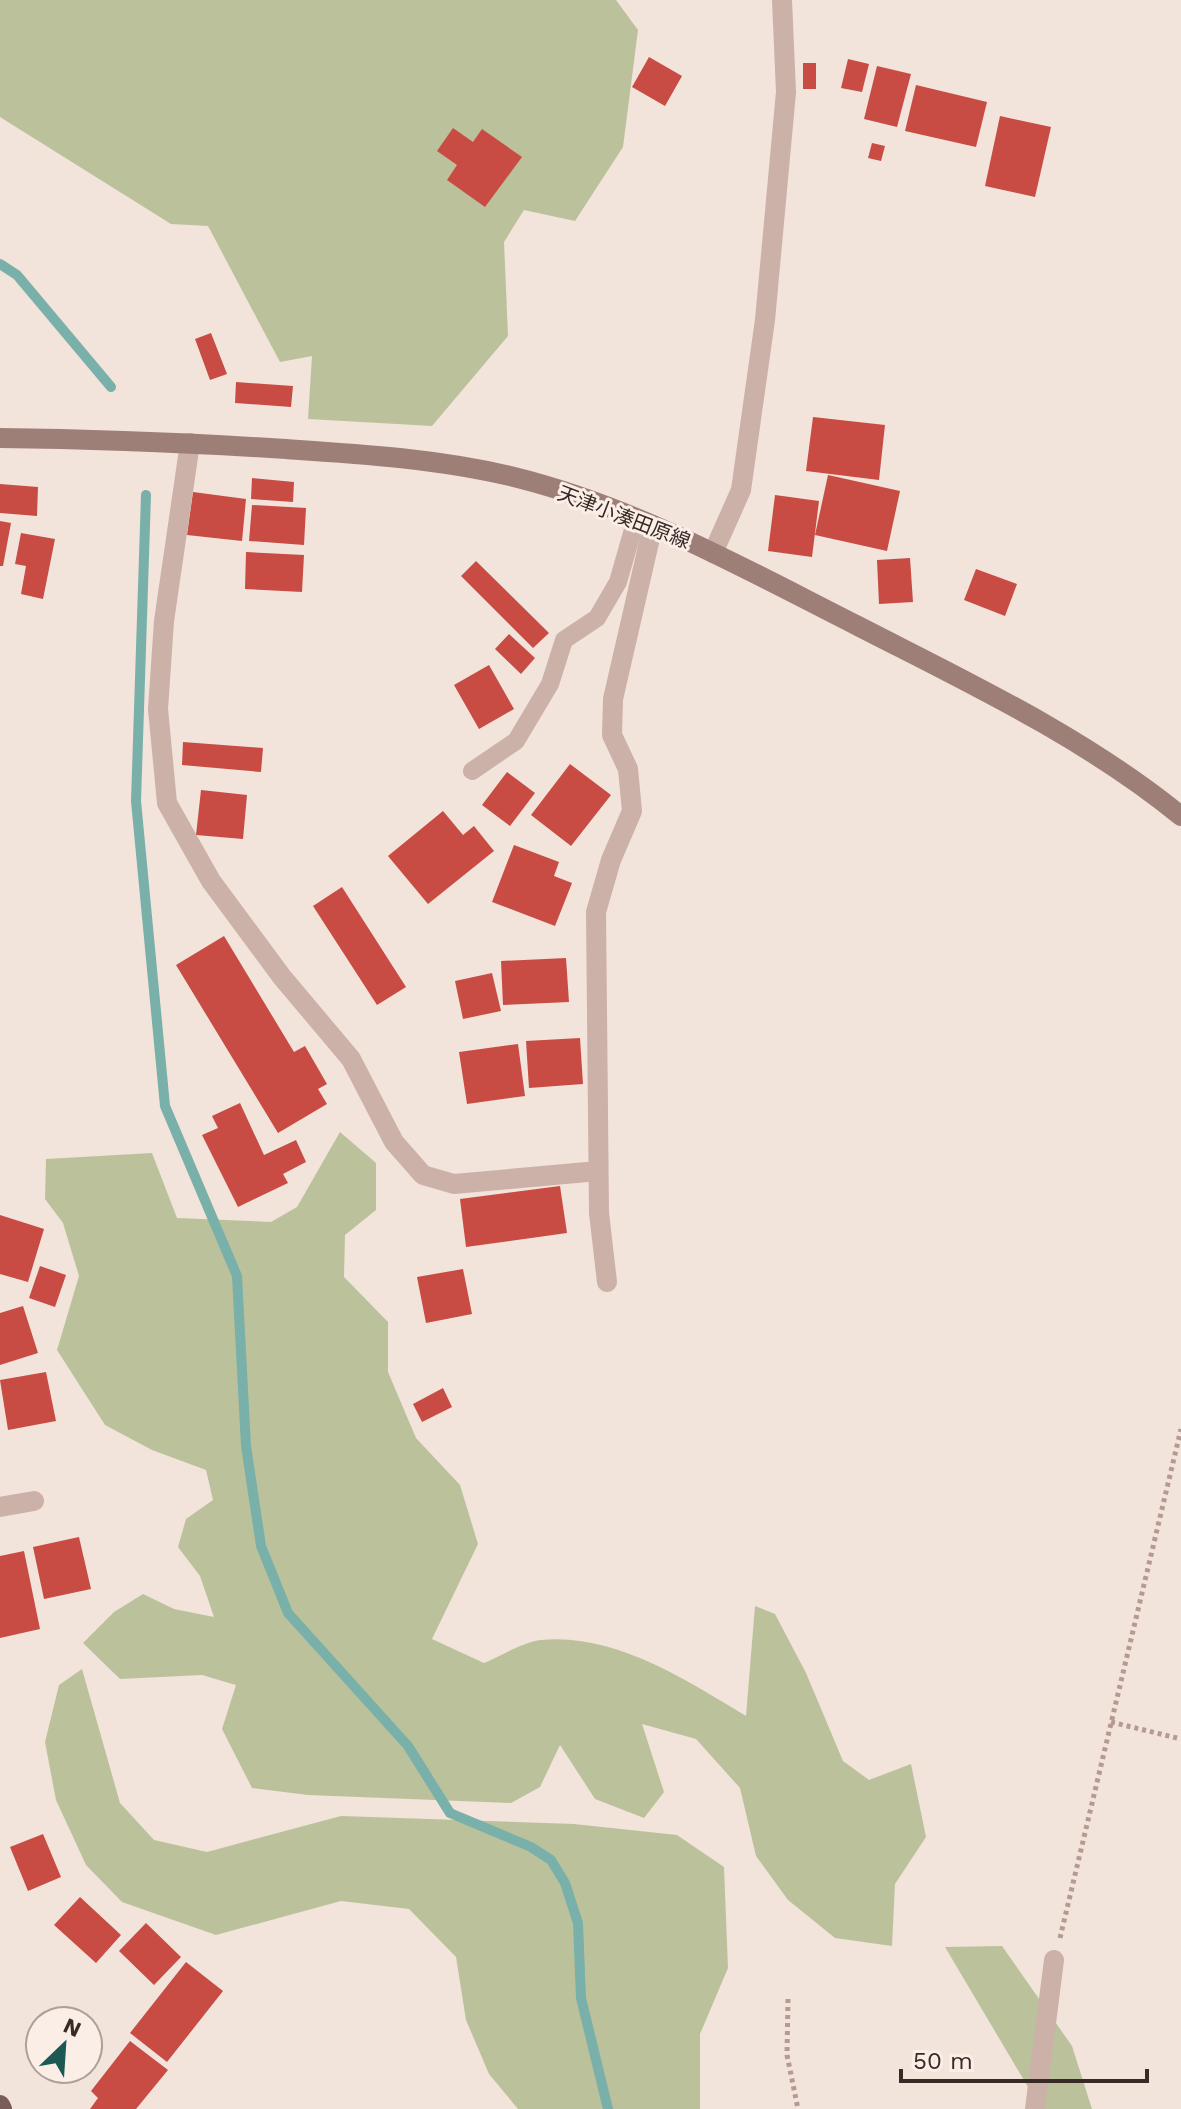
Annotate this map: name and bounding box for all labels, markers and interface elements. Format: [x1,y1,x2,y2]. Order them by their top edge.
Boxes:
street label: 天津小湊田原線 [554,481,694,553]
north arrow [24,2005,104,2085]
text: N [60,2013,85,2042]
scale bar [901,2033,1147,2083]
text: 50 m [913,2047,973,2075]

